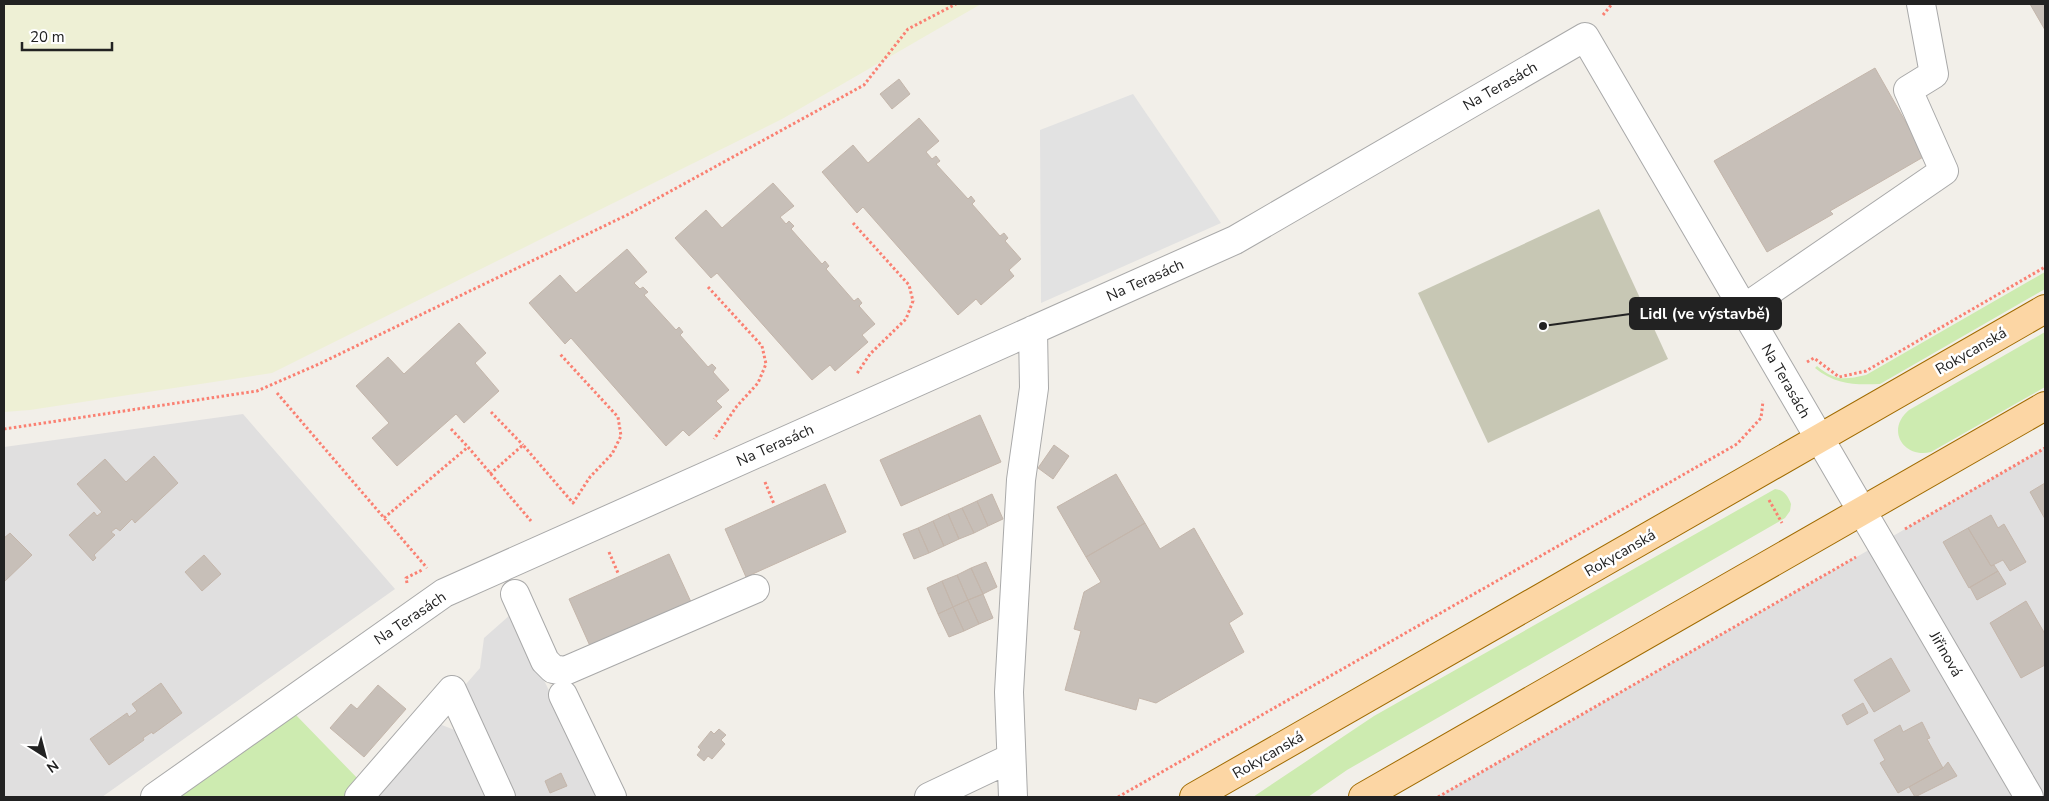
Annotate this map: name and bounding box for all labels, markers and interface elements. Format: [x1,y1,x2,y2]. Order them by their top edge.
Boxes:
scale bar [22,20,112,52]
text: 20 m [30,27,65,47]
street label: Na Terasách [1459,57,1541,115]
street label: Na Terasách [1103,254,1187,306]
callout: Lidl (ve výstavbě) [1630,298,1781,329]
text: Lidl (ve výstavbě) [1639,303,1771,325]
street label: Rokycanská [1932,323,2010,379]
street label: Na Terasách [1757,340,1815,422]
street label: Na Terasách [733,419,817,471]
street label: Rokycanská [1581,525,1659,581]
street label: Na Terasách [370,587,450,649]
street label: Jiřinová [1924,627,1967,680]
street label: Rokycanská [1229,727,1307,783]
north arrow [20,731,70,781]
text: N [43,755,62,777]

